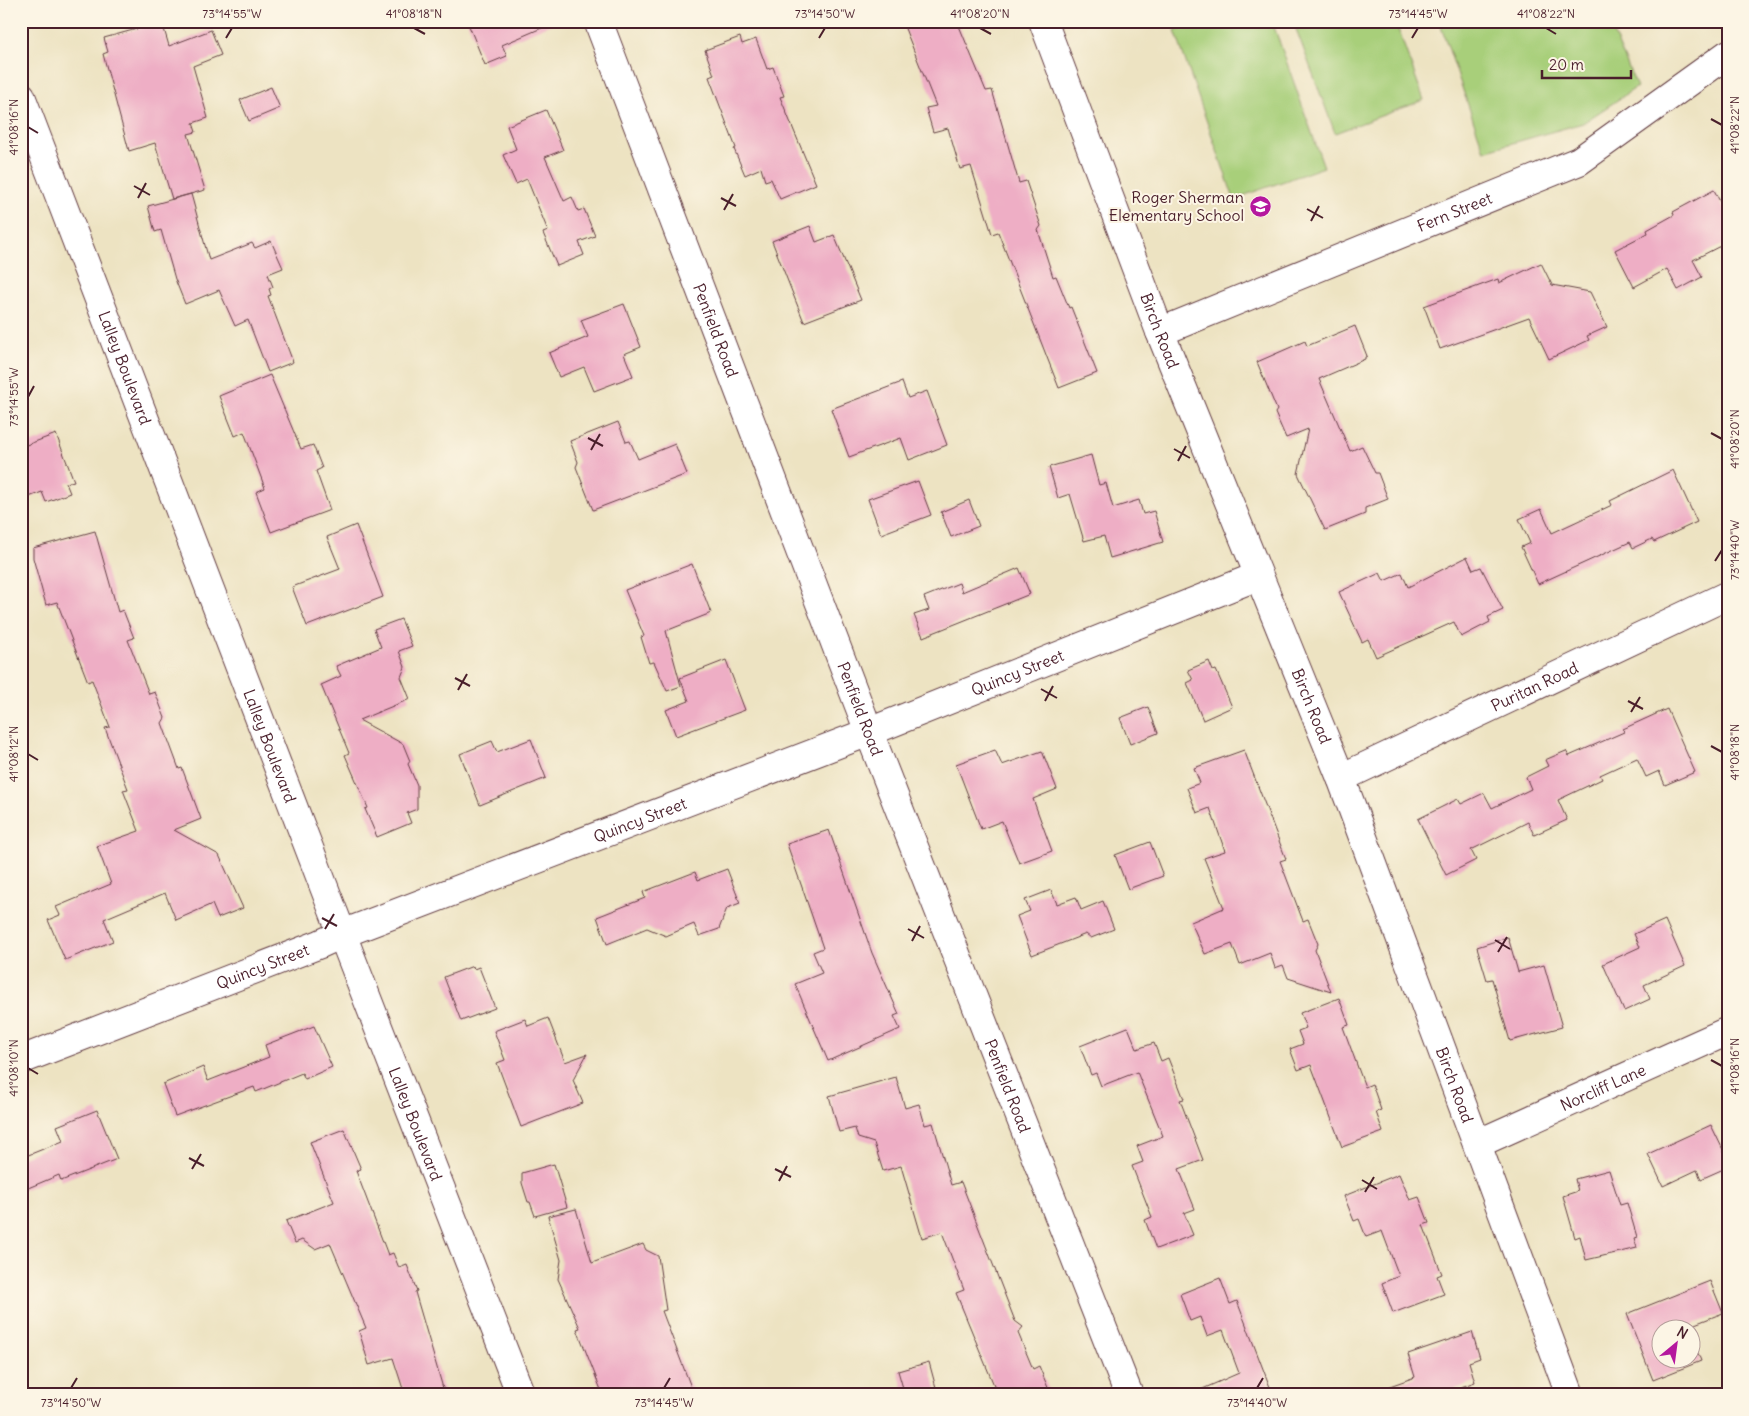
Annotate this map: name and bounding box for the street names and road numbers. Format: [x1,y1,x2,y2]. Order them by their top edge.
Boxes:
street label: Fern Street [1414,187,1495,236]
street label: Penfield Road [689,281,743,380]
street label: Birch Road [1136,290,1184,371]
street label: Lalley Boulevard [94,308,156,427]
street label: Quincy Street [968,645,1067,700]
street label: Puritan Road [1488,657,1581,716]
street label: Penfield Road [833,659,887,758]
street label: Birch Road [1288,666,1336,747]
street label: Lalley Boulevard [239,686,301,806]
street label: Quincy Street [591,793,690,847]
street label: Quincy Street [213,939,312,993]
street label: Penfield Road [980,1036,1035,1135]
street label: Birch Road [1432,1044,1478,1126]
street label: Norcliff Lane [1557,1059,1649,1115]
street label: Lalley Boulevard [385,1064,447,1183]

